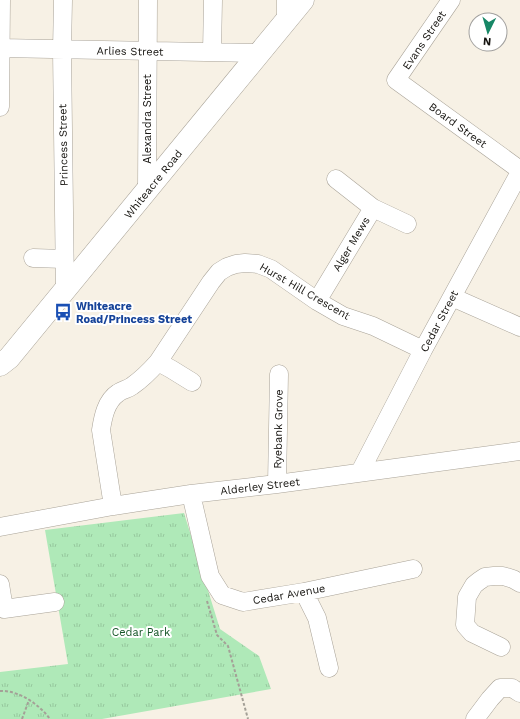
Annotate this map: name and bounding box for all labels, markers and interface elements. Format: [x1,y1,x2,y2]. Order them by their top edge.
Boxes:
street label: Evans Street [400,8,449,72]
north arrow [468,12,508,52]
text: N [483,35,492,48]
street label: Arlies Street [96,44,164,59]
street label: Alexandra Street [141,74,154,164]
street label: Board Street [426,100,489,151]
street label: Princess Street [56,104,71,186]
street label: Whiteacre Road [122,147,185,221]
street label: Alger Mews [330,215,373,274]
street label: Hurst Hill Crescent [257,260,353,323]
street label: Cedar Street [418,288,461,354]
place label: Whiteacre Road/Princess Street [76,300,192,326]
bus stop icon: Whiteacre Road/Princess Street [53,302,73,322]
street label: Ryebank Grove [271,389,286,469]
street label: Alderley Street [220,475,301,498]
street label: Cedar Avenue [252,582,326,607]
park label: Cedar Park [112,626,170,639]

